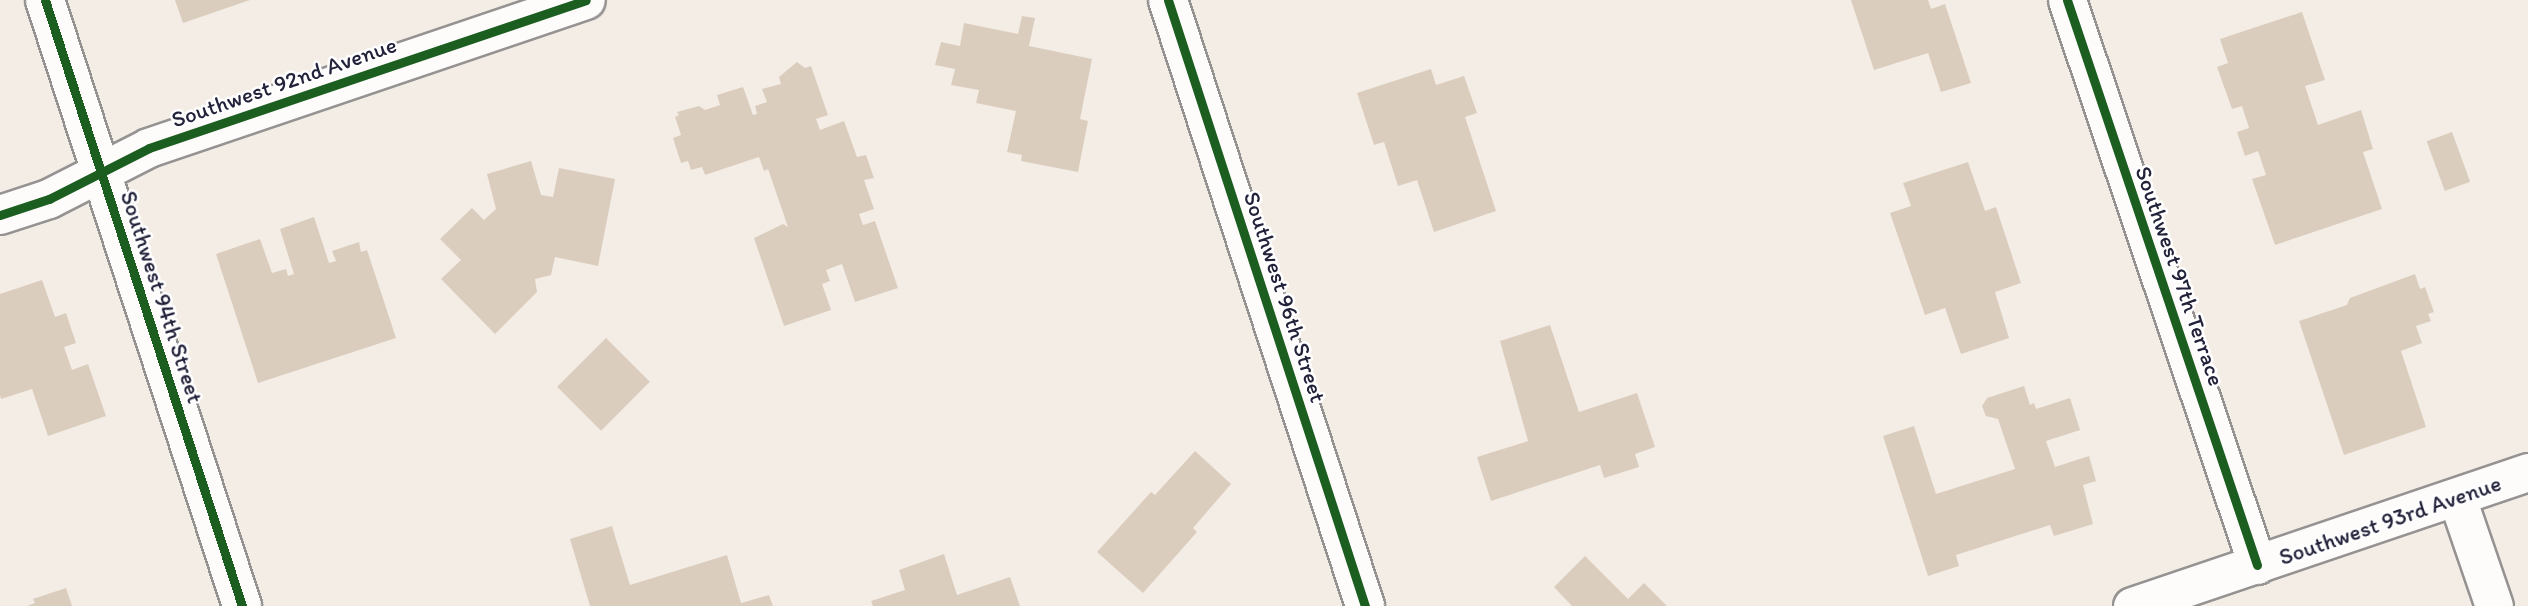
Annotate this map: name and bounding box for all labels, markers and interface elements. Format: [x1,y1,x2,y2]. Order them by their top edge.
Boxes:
street label: Southwest 92nd Avenue [168,31,400,133]
street label: Southwest 97th Terrace [2130,163,2230,389]
street label: Southwest 94th Street [115,188,209,406]
street label: Southwest 96th Street [1238,189,1332,405]
street label: Southwest 93rd Avenue [2276,469,2504,571]

